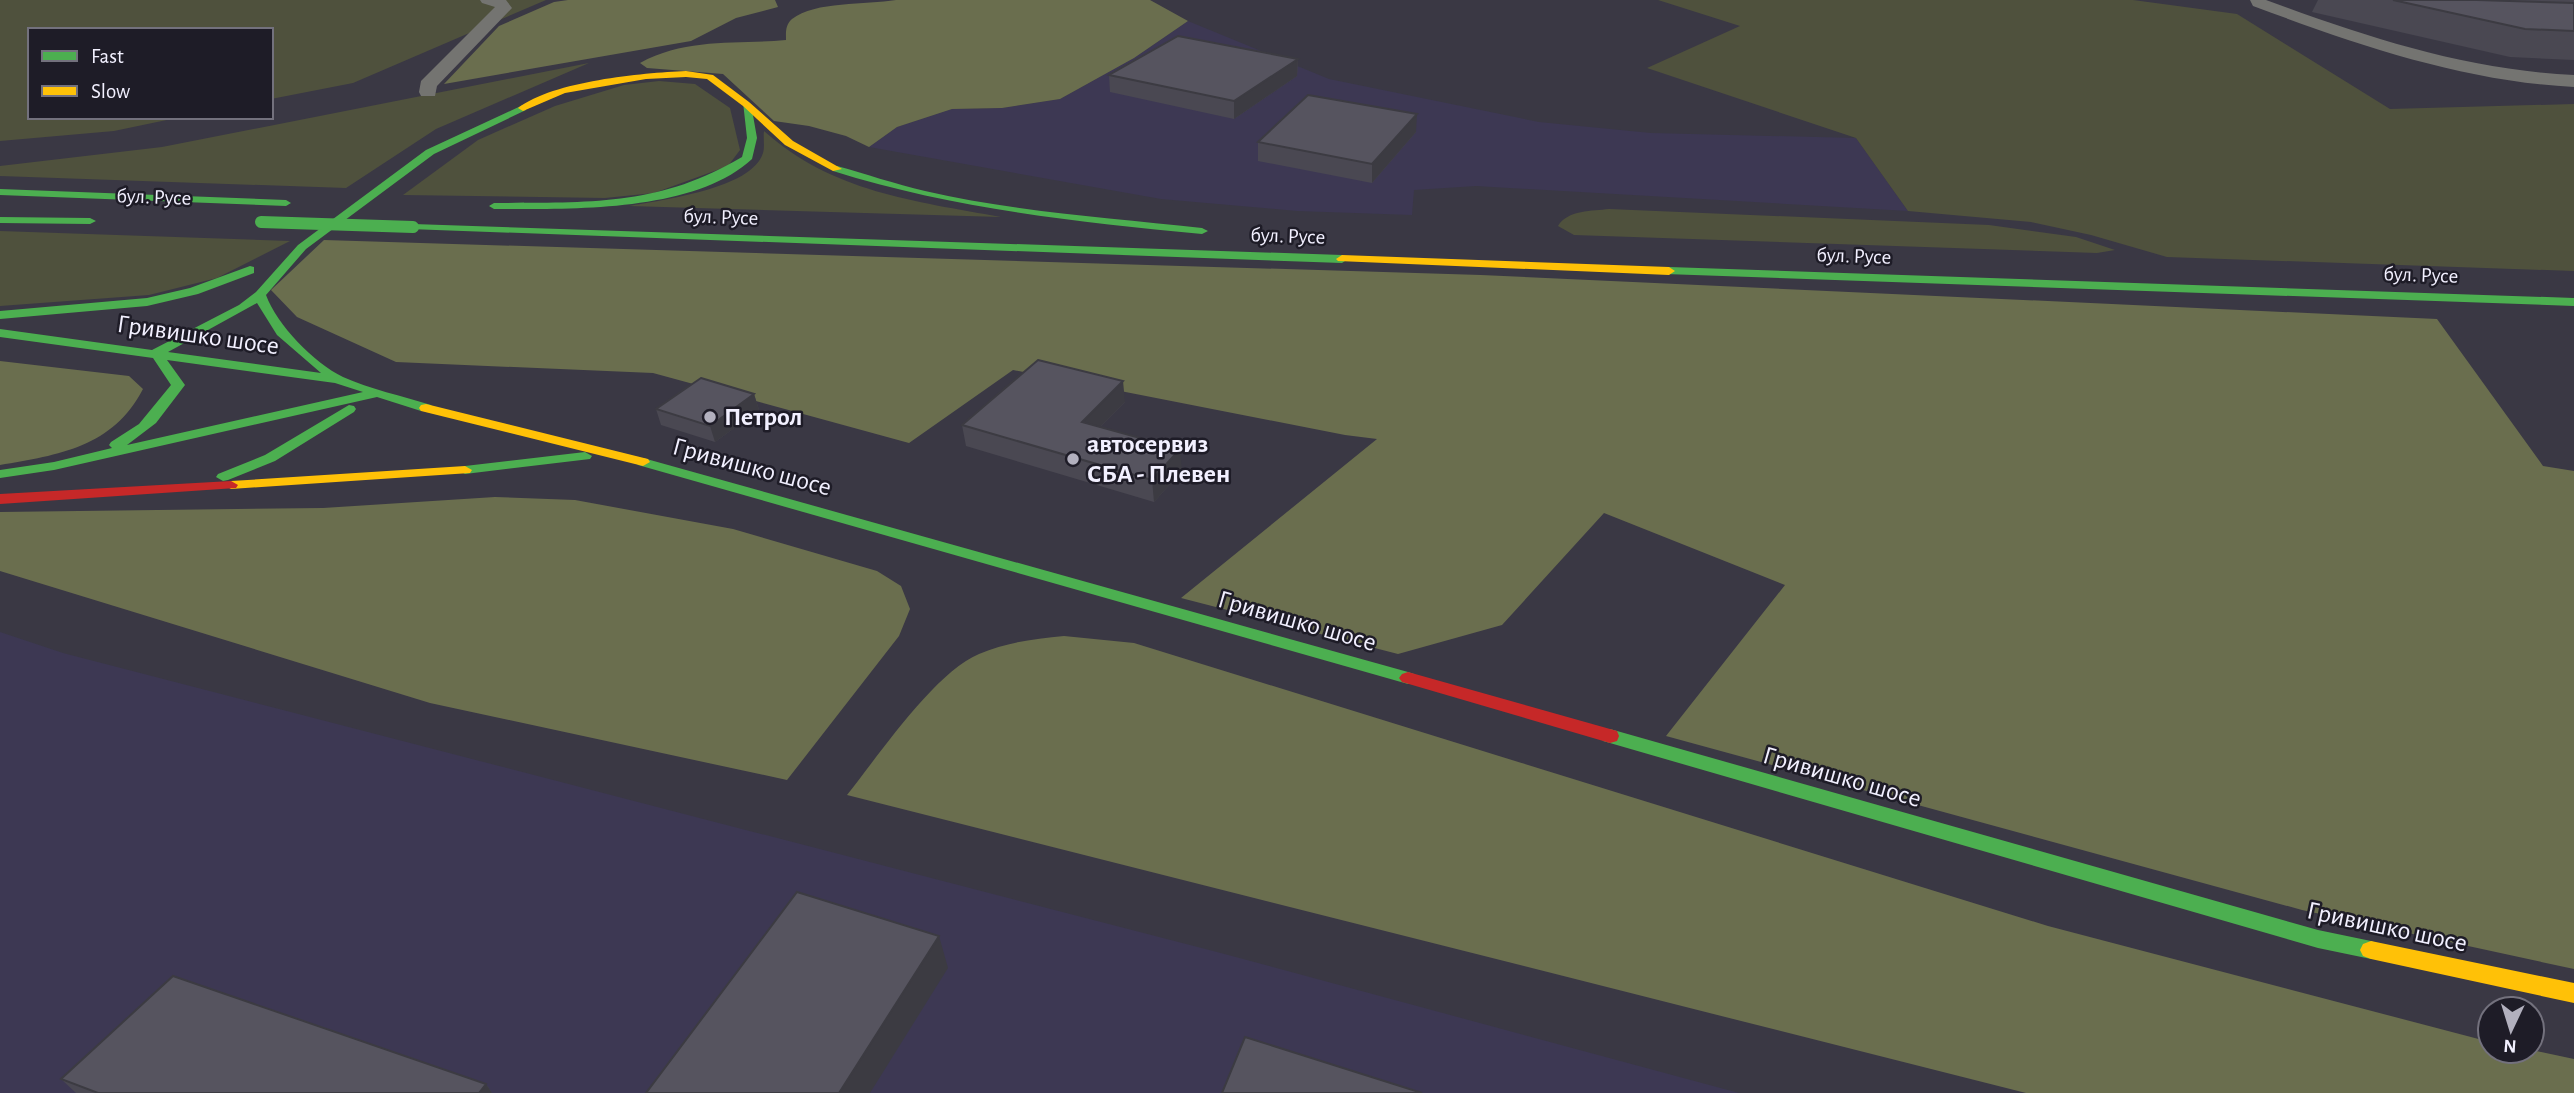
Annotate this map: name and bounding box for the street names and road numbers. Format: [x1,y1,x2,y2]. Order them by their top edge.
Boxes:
street label: бул. Русе [116,185,192,209]
street label: бул. Русе [683,205,759,229]
street label: бул. Русе [1250,224,1326,248]
street label: бул. Русе [1816,244,1892,268]
street label: бул. Русе [2383,263,2459,287]
street label: Гривишко шосе [115,311,281,359]
street label: Гривишко шосе [670,433,834,501]
street label: Гривишко шосе [1215,586,1379,656]
street label: Гривишко шосе [1760,742,1924,812]
street label: Гривишко шосе [2304,897,2470,957]

